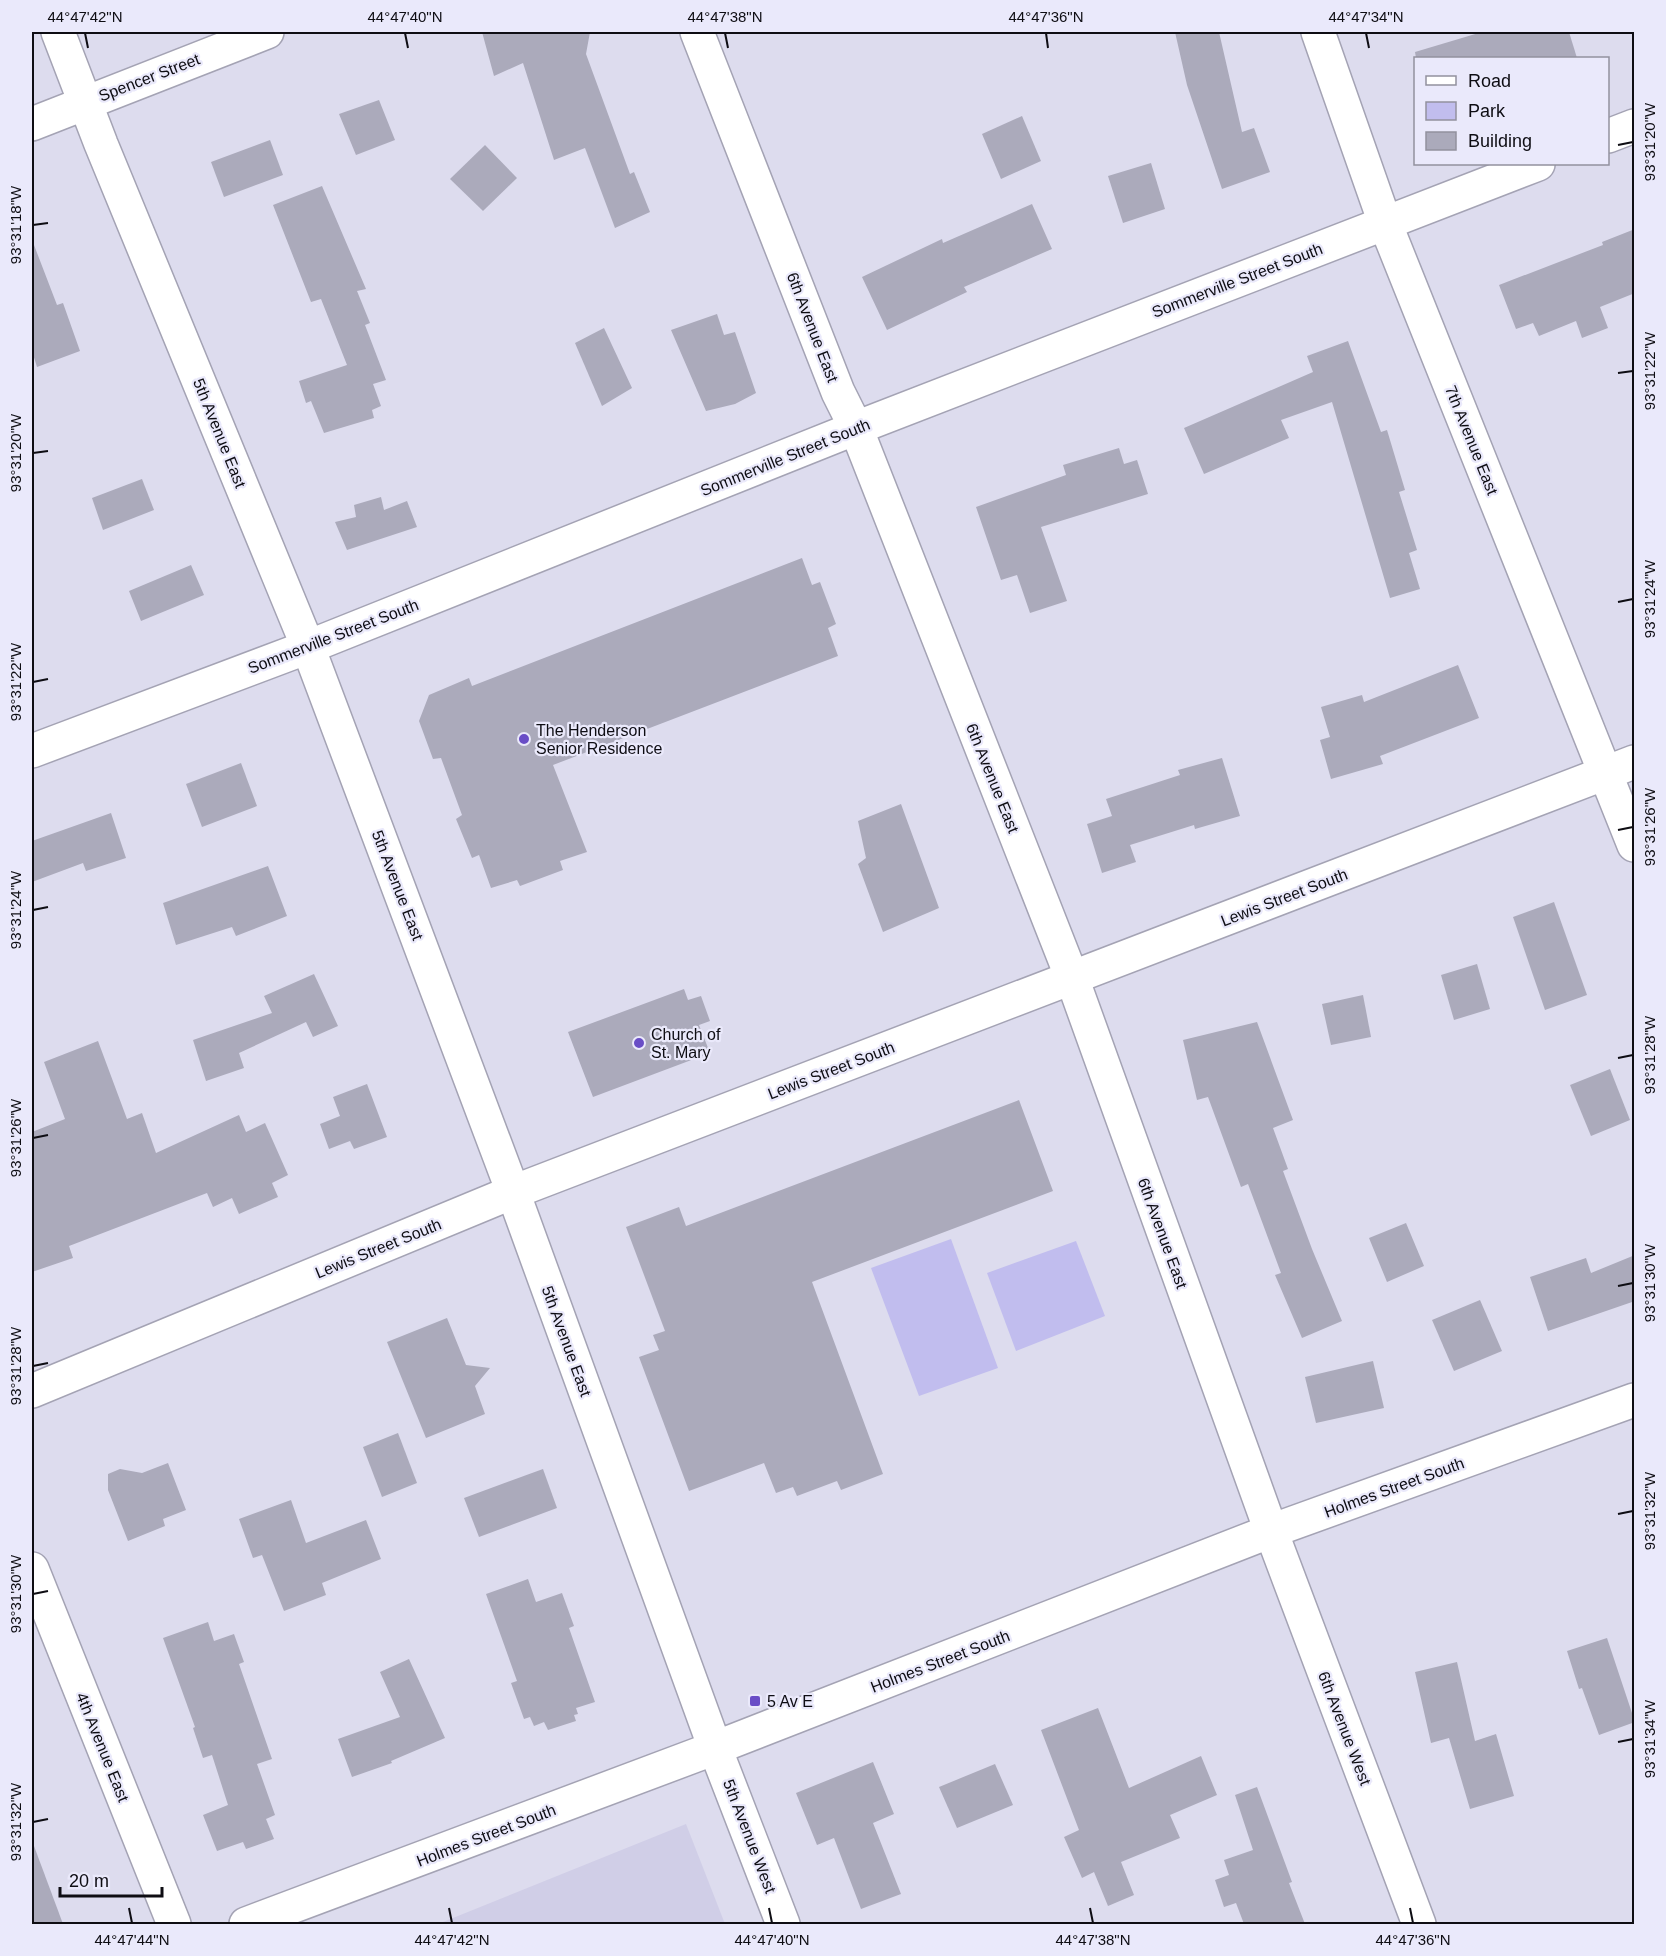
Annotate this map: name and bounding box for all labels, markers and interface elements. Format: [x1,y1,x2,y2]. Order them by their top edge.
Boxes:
text: 44°47'42"N [47,8,123,25]
text: 44°47'40"N [367,8,443,25]
text: 44°47'38"N [687,8,763,25]
text: 44°47'36"N [1008,8,1084,25]
text: 44°47'34"N [1328,8,1404,25]
street label: Spencer Street [96,50,203,105]
legend [1414,57,1609,165]
text: Road [1468,71,1511,91]
text: Park [1468,101,1506,121]
text: 93°31'20"W [1641,102,1658,181]
text: Building [1468,131,1532,151]
text: 93°31'18"W [7,185,24,264]
street label: Sommerville Street South [1149,240,1325,321]
street label: 6th Avenue East [784,270,841,385]
text: 93°31'22"W [1641,331,1658,410]
street label: 5th Avenue East [190,376,249,491]
street label: 7th Avenue East [1442,383,1501,498]
text: 93°31'20"W [7,413,24,492]
street label: Sommerville Street South [698,416,872,499]
text: 93°31'24"W [1641,559,1658,638]
street label: Sommerville Street South [245,596,421,677]
text: 93°31'22"W [7,642,24,721]
street label: 6th Avenue East [963,721,1022,836]
place label: The Henderson Senior Residence [536,722,662,757]
marker: The Henderson Senior Residence [517,732,531,746]
text: 93°31'26"W [1641,787,1658,866]
street label: 5th Avenue East [369,828,426,943]
street label: Lewis Street South [1218,865,1350,929]
text: 93°31'24"W [7,870,24,949]
text: 93°31'28"W [1641,1015,1658,1094]
place label: Church of St. Mary [651,1026,721,1061]
marker: Church of St. Mary [632,1036,646,1050]
street label: Lewis Street South [765,1038,897,1102]
text: 93°31'26"W [7,1098,24,1177]
street label: 6th Avenue East [1135,1176,1191,1291]
street label: Lewis Street South [313,1215,444,1281]
text: 93°31'30"W [1641,1243,1658,1322]
street label: 5th Avenue East [539,1284,595,1399]
text: 93°31'28"W [7,1326,24,1405]
street label: Holmes Street South [1322,1454,1466,1521]
text: 93°31'32"W [1641,1471,1658,1550]
text: 93°31'30"W [7,1554,24,1633]
street label: Holmes Street South [868,1627,1012,1696]
street label: 6th Avenue West [1315,1669,1374,1788]
street label: 4th Avenue East [73,1690,132,1805]
place label: 5 Av E [767,1693,813,1710]
marker: 5 Av E [748,1694,762,1708]
text: 93°31'34"W [1641,1699,1658,1778]
street label: 5th Avenue West [720,1777,779,1896]
text: 93°31'32"W [7,1782,24,1861]
street label: Holmes Street South [414,1801,558,1870]
scale bar [60,1860,162,1898]
text: 20 m [69,1871,109,1891]
text: 44°47'44"N [94,1931,170,1948]
text: 44°47'42"N [414,1931,490,1948]
text: 44°47'40"N [734,1931,810,1948]
text: 44°47'38"N [1055,1931,1131,1948]
text: 44°47'36"N [1375,1931,1451,1948]

